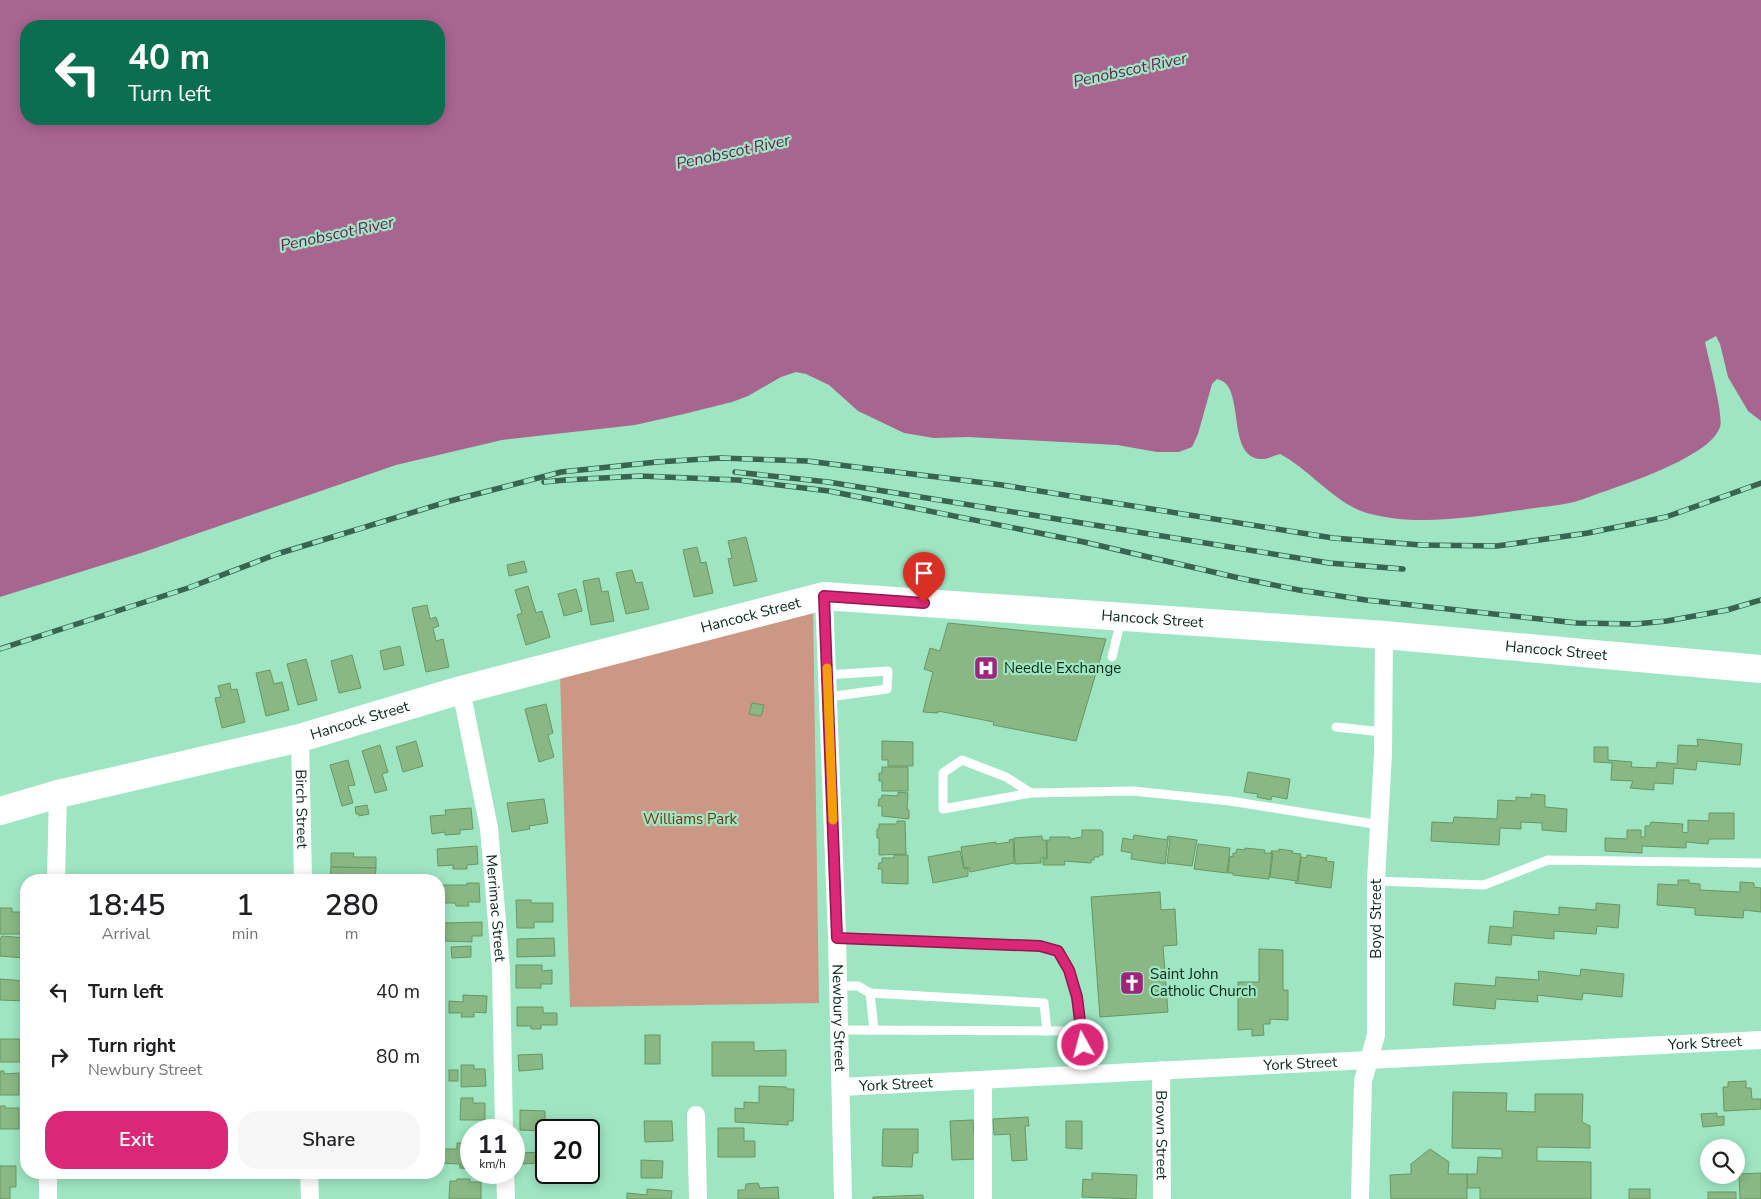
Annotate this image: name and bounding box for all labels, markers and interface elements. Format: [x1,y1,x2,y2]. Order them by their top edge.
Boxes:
text: 40 m [128,34,210,81]
icon: left [45,40,110,105]
water label: Penobscot River [1071,47,1190,93]
text: Turn left [128,79,211,109]
water label: Penobscot River [674,129,793,175]
water label: Penobscot River [278,211,397,257]
pin [903,552,945,603]
icon: arrive [910,559,938,587]
street label: Hancock Street [699,592,803,638]
street label: Hancock Street [1101,605,1205,632]
street label: Hancock Street [1504,636,1609,665]
hospital icon: Needle Exchange [973,655,999,681]
place label: Needle Exchange [1004,658,1121,678]
street label: Hancock Street [308,696,412,744]
street label: Birch Street [291,769,312,850]
park label: Williams Park [643,809,738,829]
street label: Merrimac Street [481,853,510,963]
street label: Boyd Street [1366,878,1386,959]
text: 18:45 [86,885,165,926]
text: 1 [236,885,254,926]
text: 280 [325,885,379,926]
text: Arrival [102,923,150,945]
text: min [232,923,258,945]
text: m [345,923,359,945]
street label: Newbury Street [828,964,850,1072]
place label: Saint John Catholic Church [1150,964,1256,1001]
church icon: Saint John Catholic Church [1119,970,1145,996]
icon: left [45,978,73,1006]
text: Turn left [88,979,163,1005]
text: 40 m [376,979,420,1005]
position arrow [1056,1018,1108,1070]
street label: York Street [1666,1031,1743,1055]
text: Turn right [88,1033,175,1059]
icon: right [45,1043,73,1071]
text: 80 m [376,1044,420,1070]
street label: York Street [1262,1052,1339,1075]
text: Newbury Street [88,1059,202,1081]
street label: York Street [858,1072,934,1096]
street label: Brown Street [1151,1090,1172,1181]
button: Exit [45,1111,228,1169]
button: Share [238,1111,420,1169]
speed limit sign: 20 [535,1119,600,1184]
text: 11 [477,1128,508,1162]
map controls [1700,1139,1745,1184]
button: search [1700,1139,1745,1184]
text: km/h [479,1156,506,1172]

